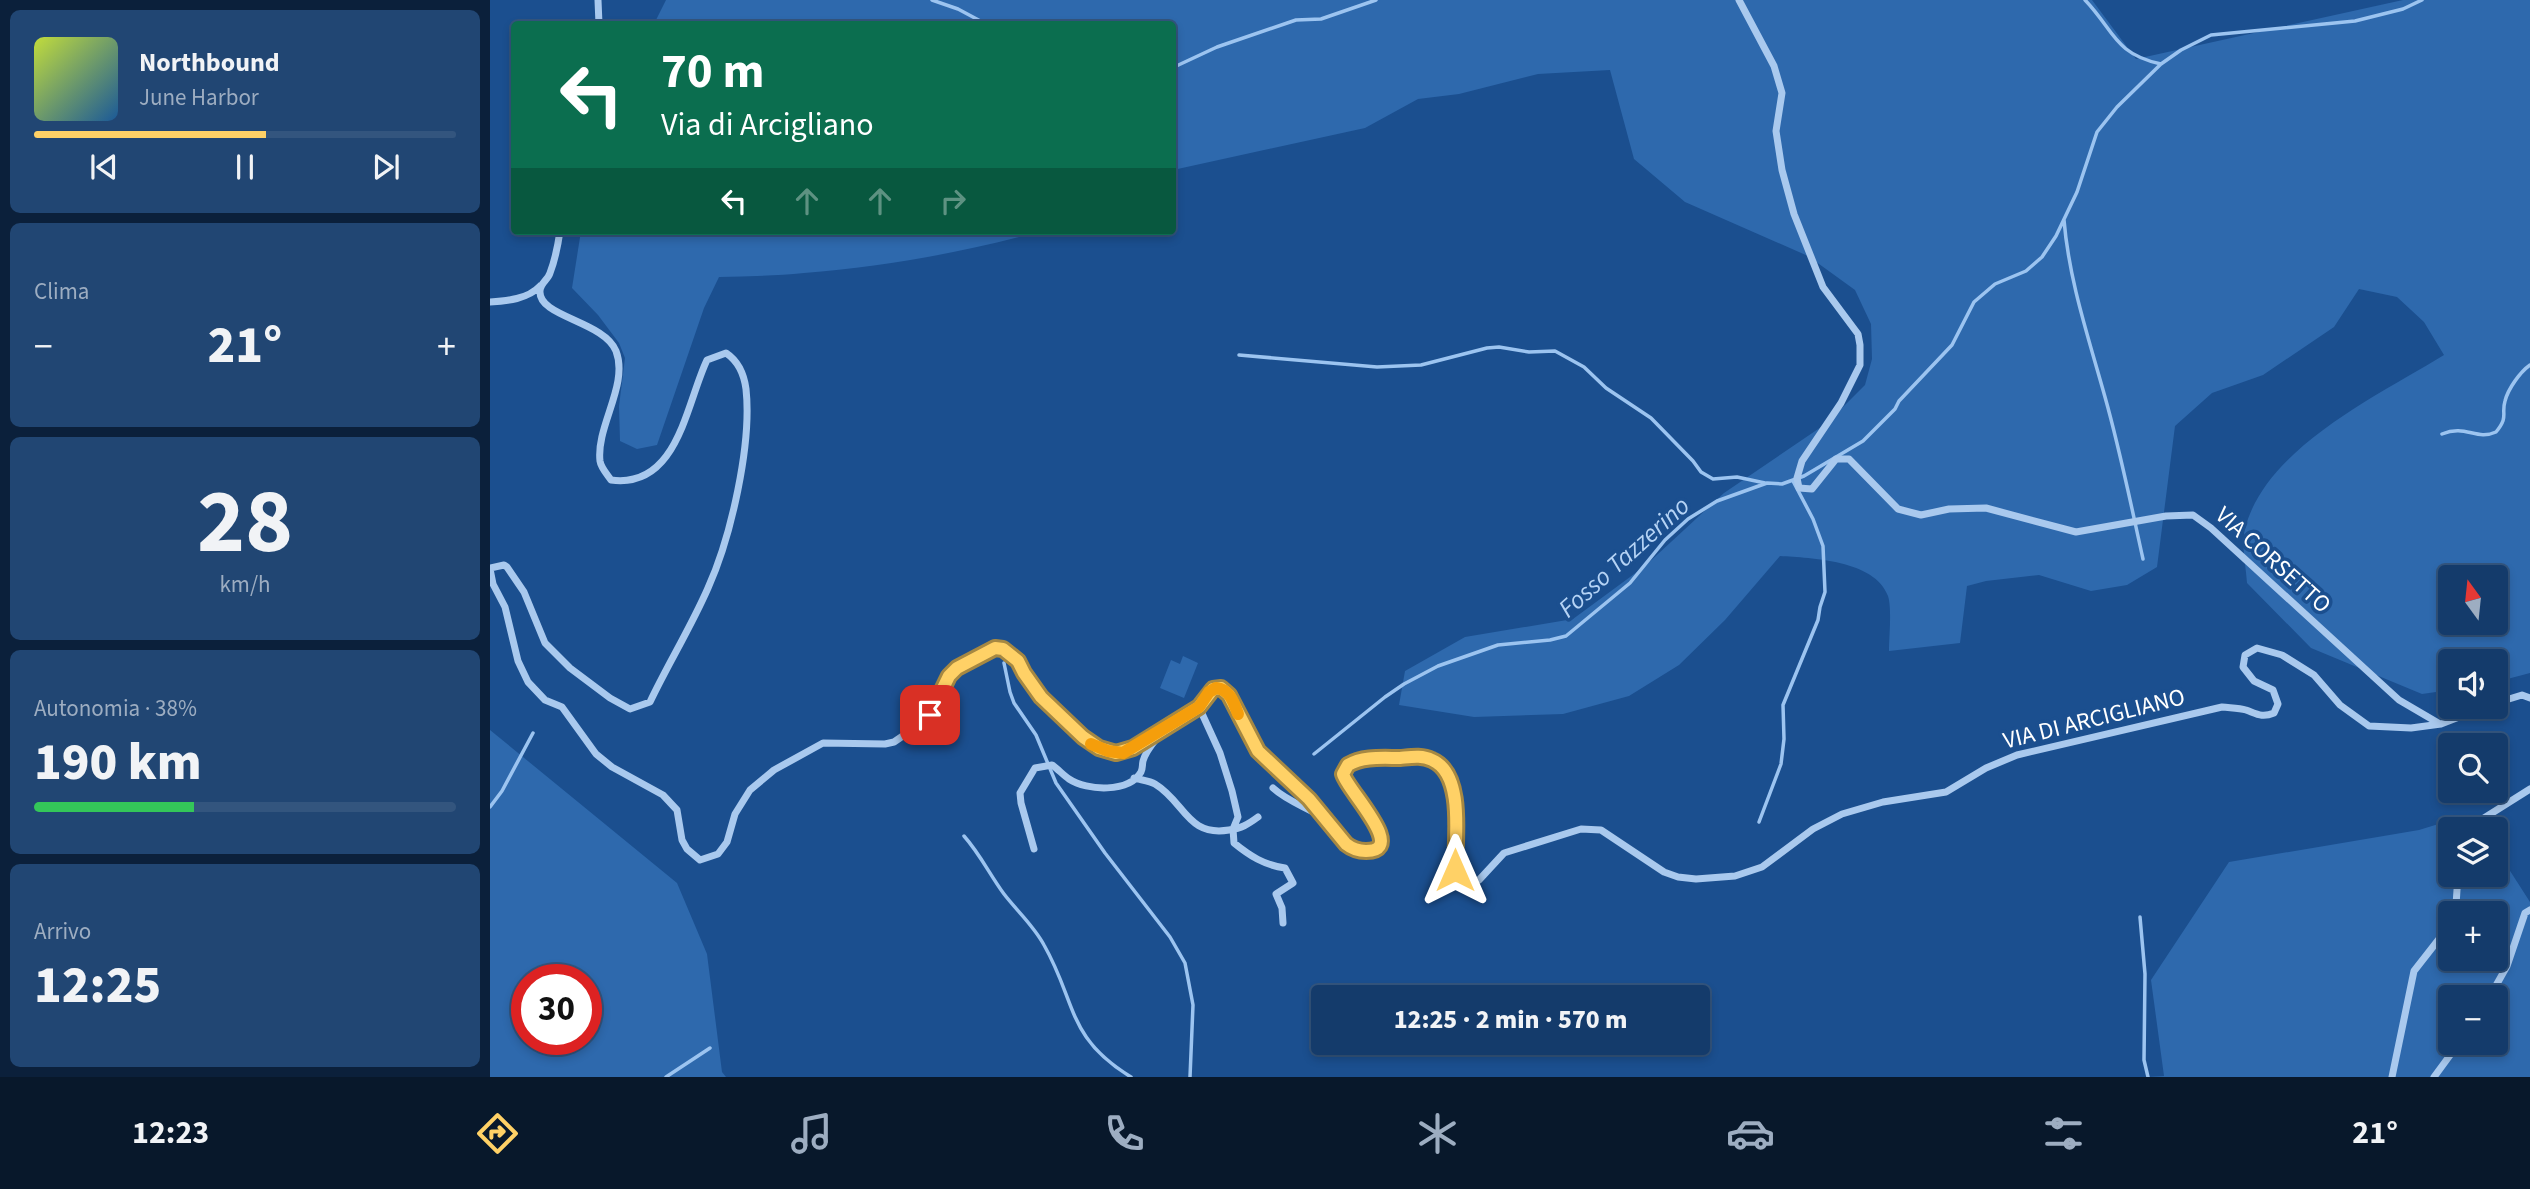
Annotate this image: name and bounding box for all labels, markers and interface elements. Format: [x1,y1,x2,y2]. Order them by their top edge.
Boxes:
text: 70 m [661,37,765,107]
text: Northbound [139,44,280,81]
icon: left [546,49,637,140]
text: June Harbor [139,81,259,114]
text: Via di Arcigliano [661,102,874,148]
icon: previous [85,148,123,186]
icon: pause [226,148,264,186]
icon: next [367,148,405,186]
icon: left [715,182,753,220]
icon: ahead [788,182,826,220]
icon: ahead [861,182,899,220]
icon: right [934,182,972,220]
text: Clima [34,275,89,308]
text: 21° [208,309,282,383]
text: − [34,320,53,374]
text: + [437,320,456,374]
text: 28 [197,458,293,587]
water label: Fosso Tazzerino [1550,488,1698,626]
street label: VIA CORSETTO [2207,498,2339,622]
north arrow [2438,565,2508,635]
map controls [2438,565,2508,1055]
text: km/h [219,568,271,601]
button: sound [2438,649,2508,719]
street label: VIA DI ARCIGLIANO [1999,679,2189,759]
pin [900,685,960,745]
text: Autonomia · 38% [34,692,197,725]
icon: arrive [911,696,949,734]
text: 190 km [34,726,202,800]
button: search [2438,733,2508,803]
button: layers [2438,817,2508,887]
position arrow [1418,833,1492,907]
button: + [2438,901,2508,971]
text: Arrivo [34,915,91,948]
text: 12:25 [34,949,161,1023]
speed limit sign: 30 [511,964,602,1055]
button: − [2438,985,2508,1055]
text: 12:25 · 2 min · 570 m [1394,1001,1627,1038]
icon: directions [473,1109,522,1158]
icon: music [787,1109,836,1158]
icon: phone [1100,1109,1149,1158]
icon: climate [1413,1109,1462,1158]
icon: car [1726,1109,1775,1158]
icon: filters [2039,1109,2088,1158]
text: 12:23 [132,1110,209,1156]
text: 21° [2352,1110,2398,1156]

